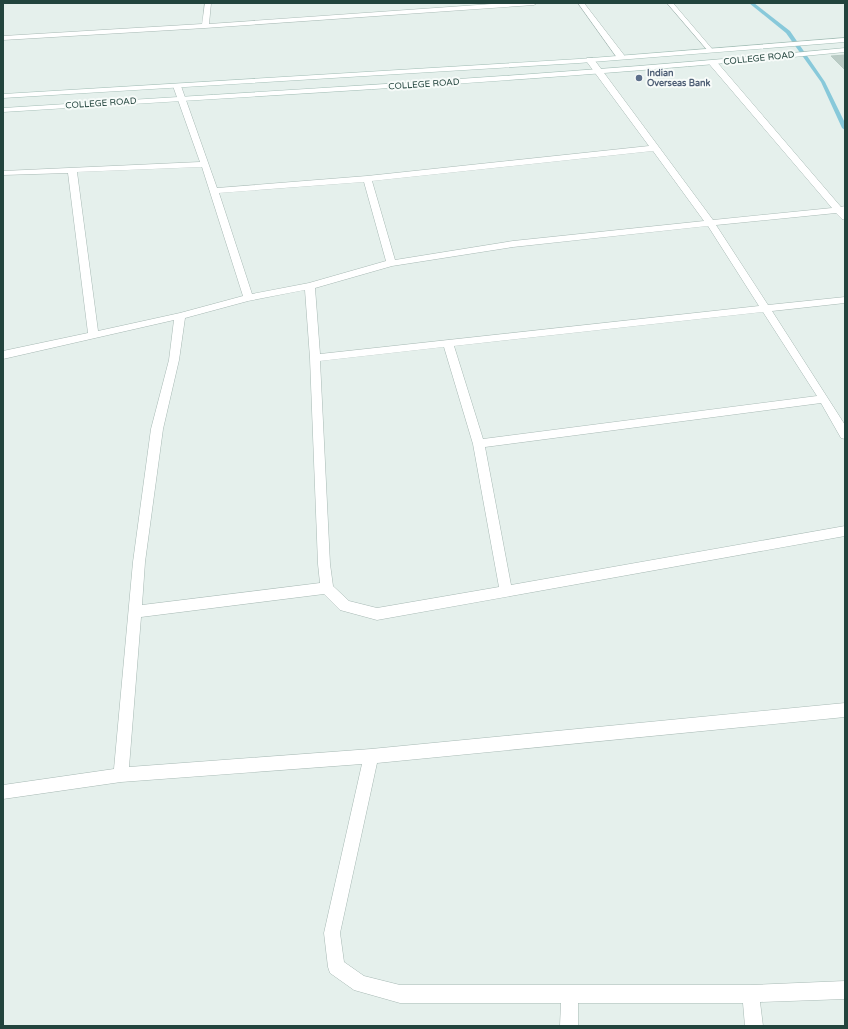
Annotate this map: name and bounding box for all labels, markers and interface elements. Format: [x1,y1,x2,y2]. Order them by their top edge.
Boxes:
street label: COLLEGE ROAD [723,49,795,68]
place label: Indian Overseas Bank [647,68,710,89]
marker: Indian Overseas Bank [634,73,644,83]
street label: COLLEGE ROAD [388,77,460,92]
street label: COLLEGE ROAD [65,96,137,111]

